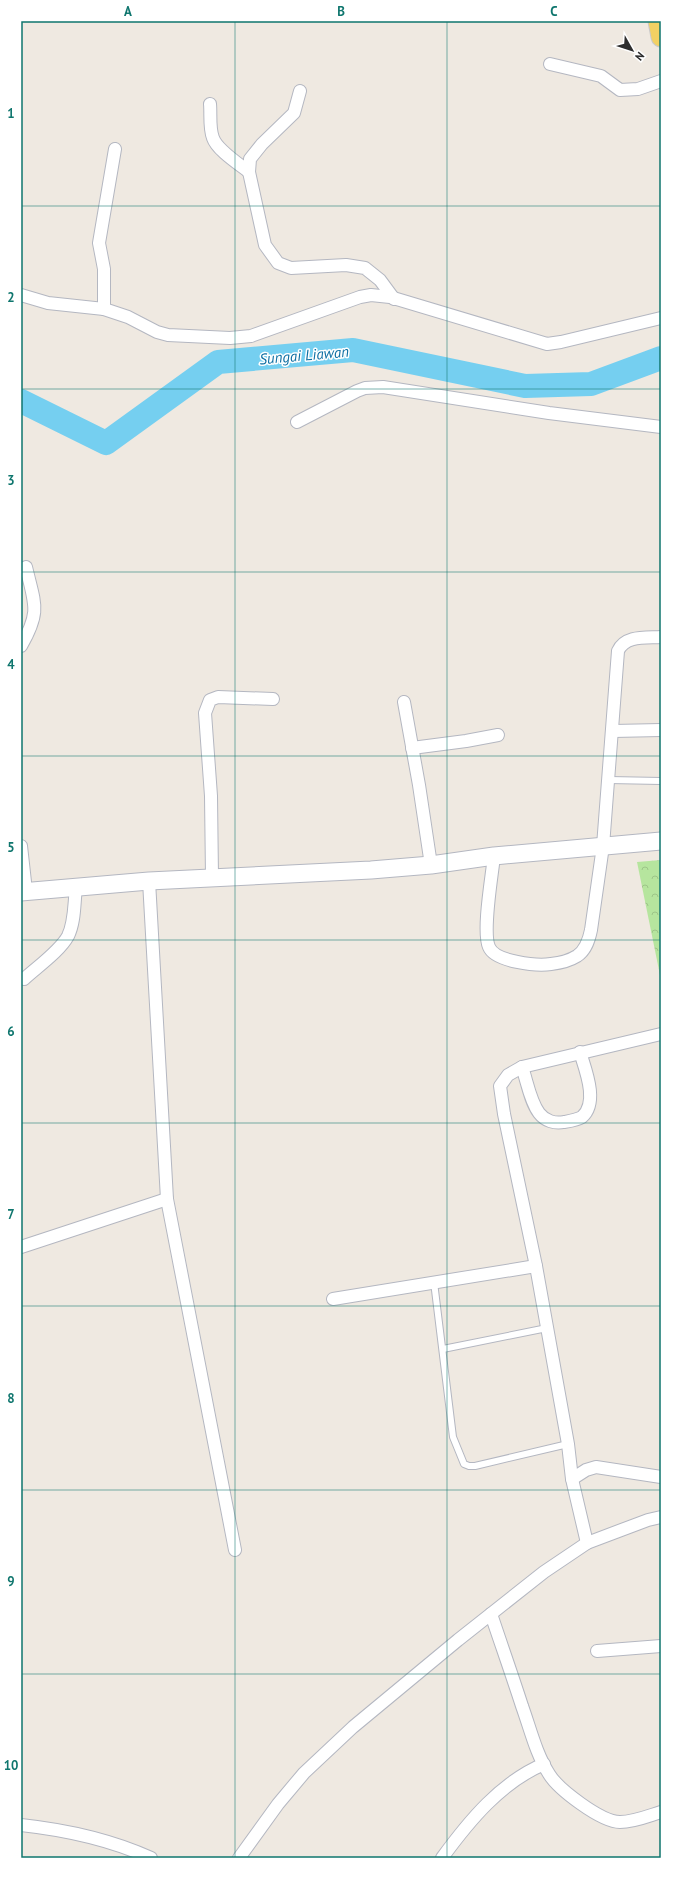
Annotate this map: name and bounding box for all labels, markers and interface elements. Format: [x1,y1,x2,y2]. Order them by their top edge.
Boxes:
text: A [124,3,132,20]
text: B [337,3,345,20]
text: C [550,3,558,20]
north arrow [612,30,652,70]
text: N [632,49,647,64]
text: 1 [7,105,15,122]
text: 2 [7,289,15,306]
water label: Sungai Liawan [258,342,350,368]
text: 3 [7,472,15,489]
text: 4 [7,656,15,673]
text: 5 [7,839,15,856]
text: 6 [7,1023,15,1040]
text: 7 [7,1206,15,1223]
text: 8 [7,1390,15,1407]
text: 9 [7,1573,15,1590]
text: 10 [4,1757,18,1774]

